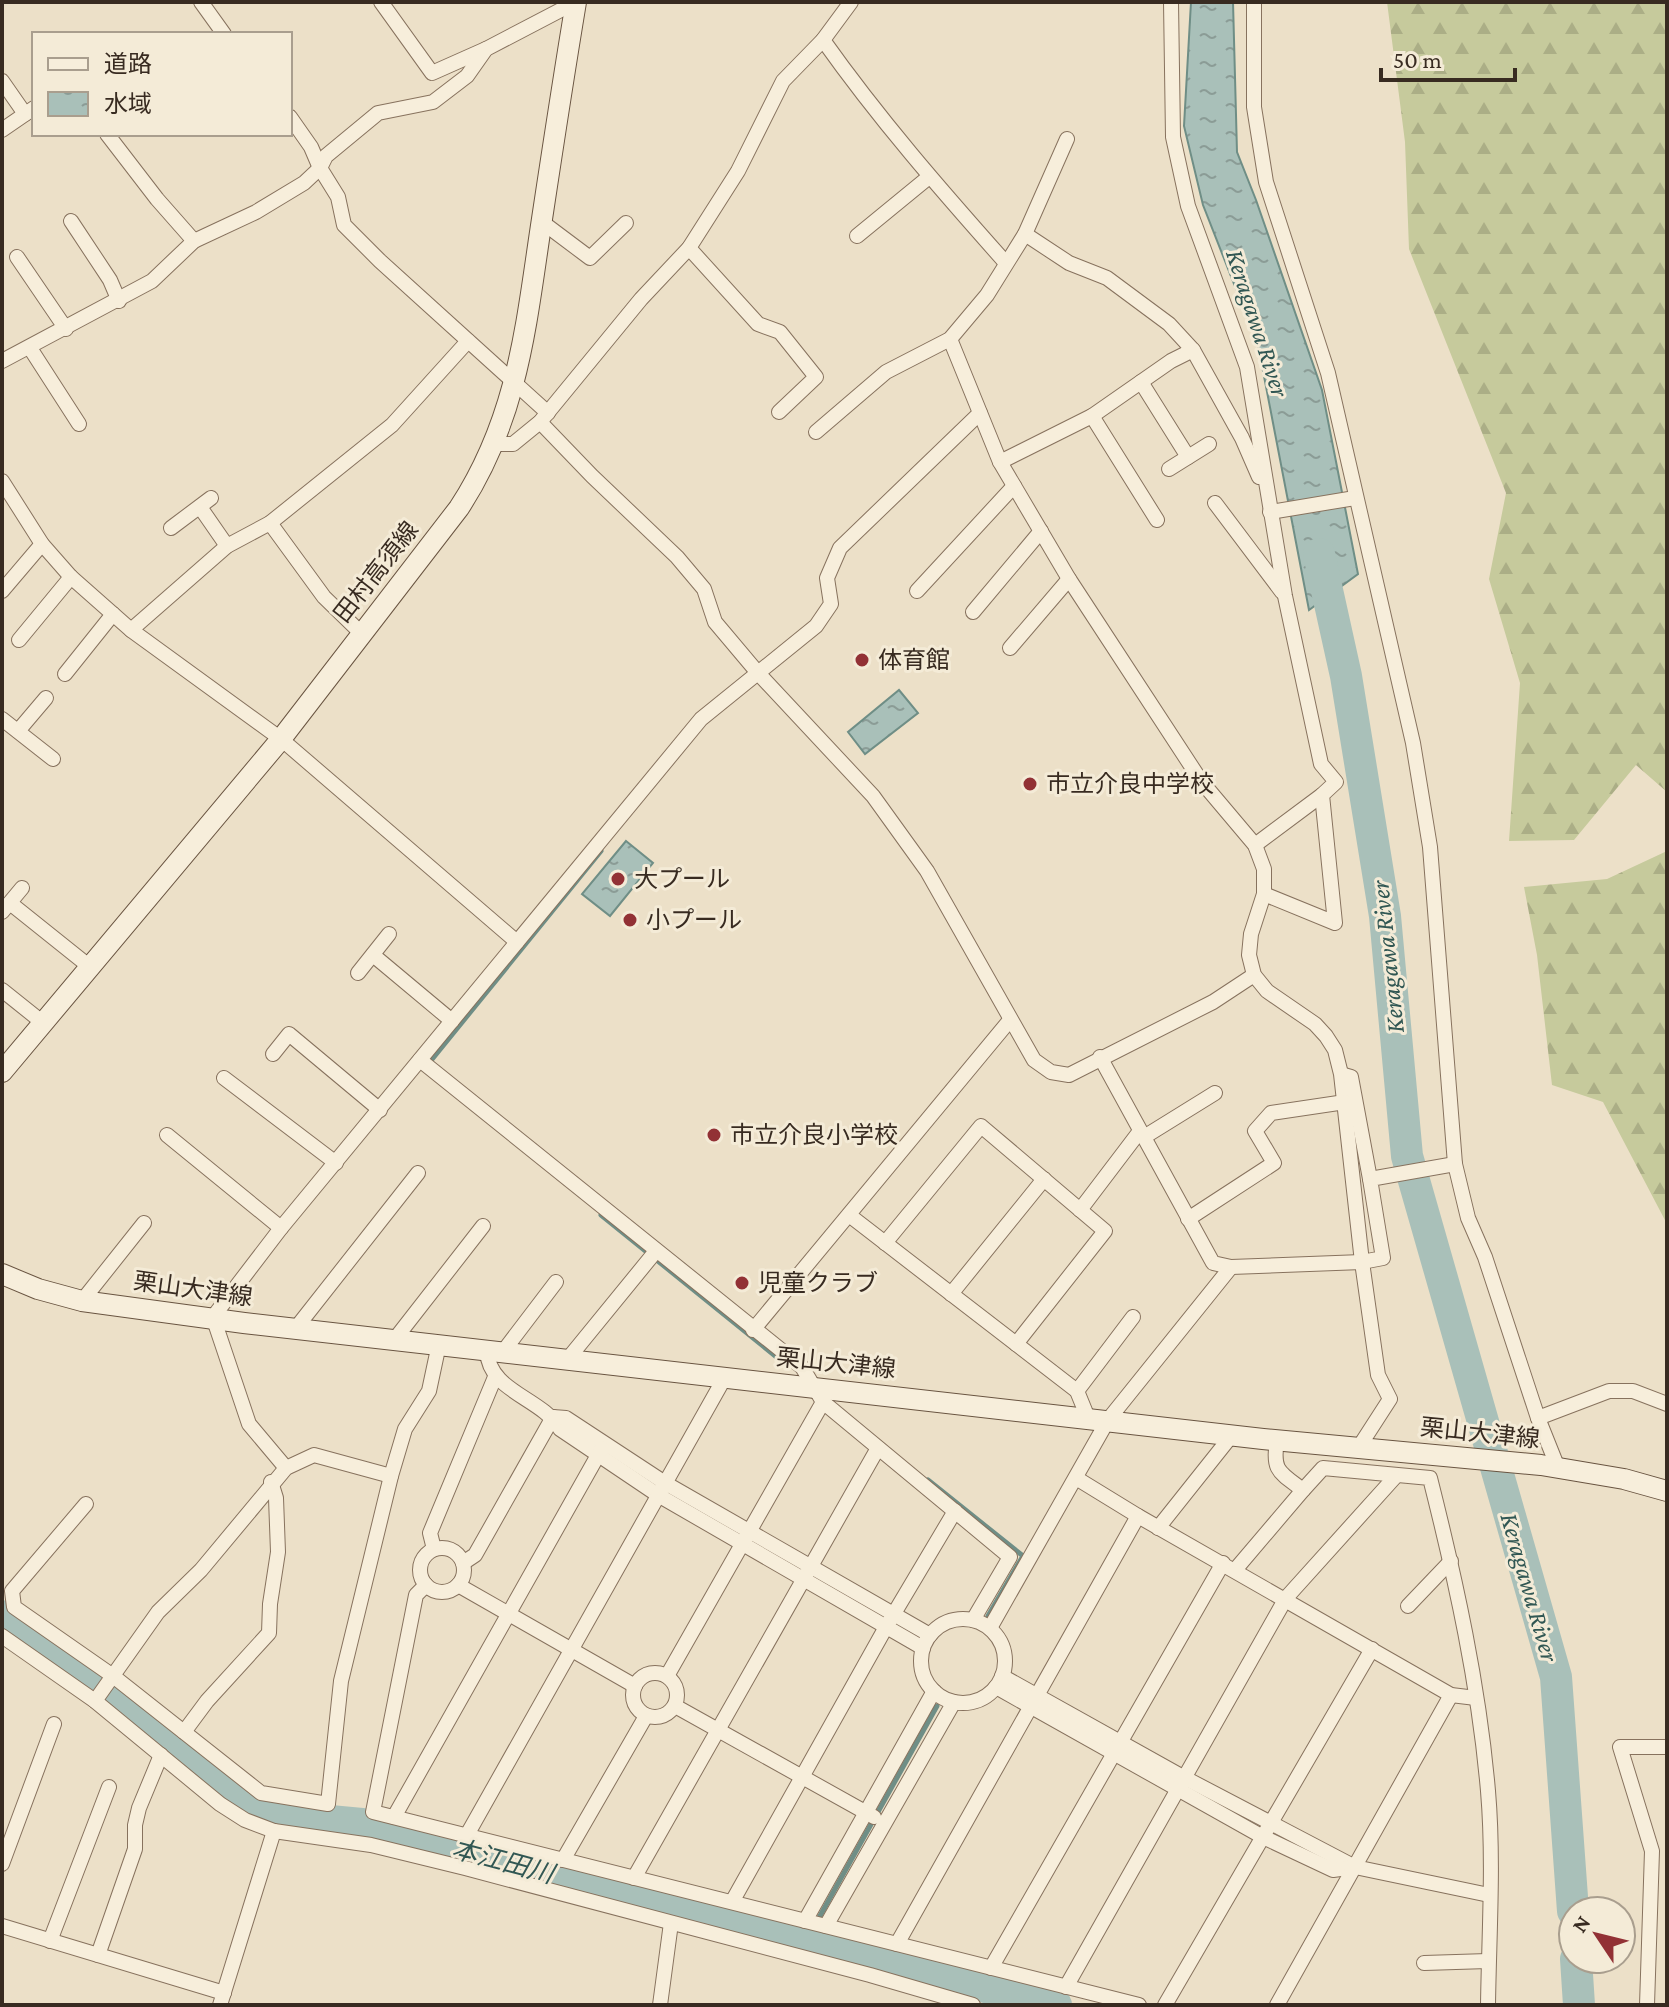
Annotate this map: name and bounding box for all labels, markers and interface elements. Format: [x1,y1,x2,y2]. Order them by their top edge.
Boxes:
legend [32,32,292,136]
scale bar [1381,32,1515,82]
text: 50 m [1393,46,1442,73]
text: 道路 [104,50,152,77]
text: 水域 [104,90,152,117]
water label: Keragawa River [1220,246,1295,401]
street label: 田村高須線 [328,516,423,627]
place label: 体育館 [878,646,950,673]
marker: 体育館 [853,651,871,669]
place label: 市立介良中学校 [1046,770,1214,797]
marker: 市立介良中学校 [1021,775,1039,793]
place label: 大プール [634,865,730,892]
marker: 大プール [609,870,627,888]
water label: Keragawa River [1365,878,1410,1035]
place label: 小プール [646,906,742,933]
marker: 小プール [621,911,639,929]
place label: 市立介良小学校 [730,1121,898,1148]
marker: 市立介良小学校 [705,1126,723,1144]
street label: 栗山大津線 [132,1267,254,1310]
place label: 児童クラブ [758,1269,878,1296]
marker: 児童クラブ [733,1274,751,1292]
street label: 栗山大津線 [775,1343,897,1382]
street label: 栗山大津線 [1419,1413,1541,1452]
water label: Keragawa River [1494,1509,1565,1666]
water label: 本江田川 [449,1834,560,1890]
north arrow [1557,1895,1637,1975]
text: N [1566,1911,1596,1937]

